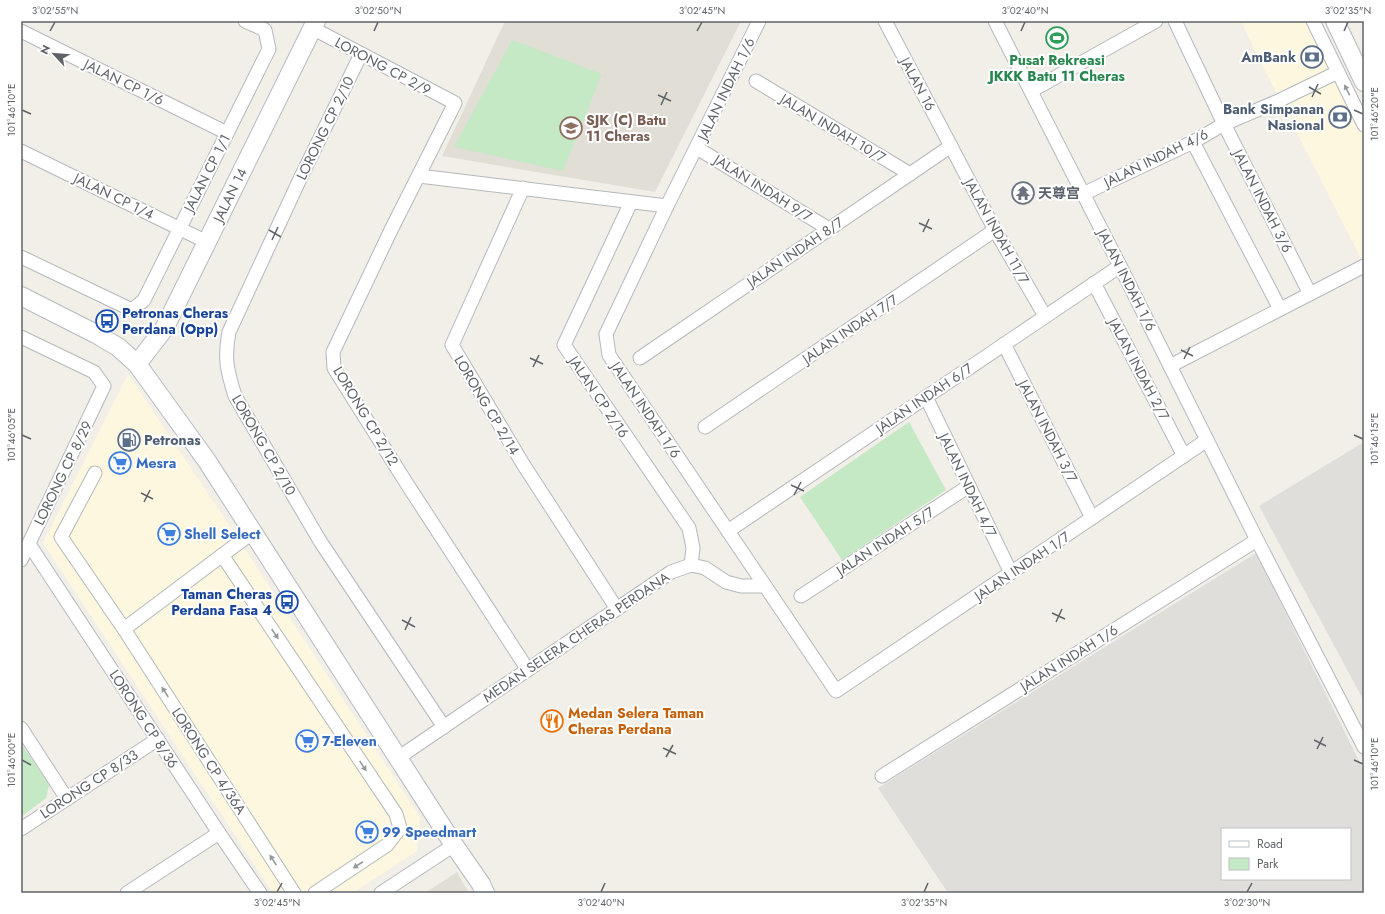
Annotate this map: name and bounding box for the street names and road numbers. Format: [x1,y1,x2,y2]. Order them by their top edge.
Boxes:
street label: LORONG CP 2/9 [331,32,435,100]
street label: JALAN INDAH 1/6 [692,34,760,146]
street label: JALAN 16 [895,52,940,114]
street label: JALAN CP 1/6 [79,53,167,110]
street label: LORONG CP 2/10 [291,73,359,183]
street label: JALAN INDAH 10/7 [775,88,890,168]
street label: JALAN INDAH 4/6 [1099,124,1212,193]
street label: JALAN CP 1/1 [178,131,235,217]
street label: JALAN INDAH 3/6 [1227,144,1298,256]
street label: JALAN INDAH 9/7 [708,149,816,227]
street label: JALAN 14 [207,165,252,227]
street label: JALAN CP 1/4 [69,167,157,224]
street label: JALAN INDAH 11/7 [959,173,1035,288]
street label: JALAN INDAH 8/7 [741,212,848,293]
street label: JALAN INDAH 1/6 [1092,224,1161,334]
street label: JALAN INDAH 7/7 [797,289,902,369]
street label: JALAN INDAH 2/7 [1103,313,1175,424]
street label: LORONG CP 2/14 [449,351,525,459]
street label: JALAN CP 2/16 [563,351,634,442]
street label: JALAN INDAH 1/6 [605,356,686,462]
street label: JALAN INDAH 6/7 [870,358,977,439]
street label: LORONG CP 2/12 [328,363,404,469]
street label: JALAN INDAH 3/7 [1013,375,1083,486]
street label: LORONG CP 2/10 [227,391,301,499]
street label: LORONG CP 8/29 [29,417,97,529]
street label: JALAN INDAH 4/7 [933,428,1002,541]
street label: JALAN INDAH 5/7 [831,502,938,581]
street label: JALAN INDAH 1/7 [969,526,1074,607]
street label: MEDAN SELERA CHERAS PERDANA [479,567,674,707]
street label: JALAN INDAH 1/6 [1015,620,1122,697]
street label: LORONG CP 8/36 [105,666,183,772]
street label: LORONG CP 4/36A [167,704,251,819]
street label: LORONG CP 8/33 [36,745,142,823]

